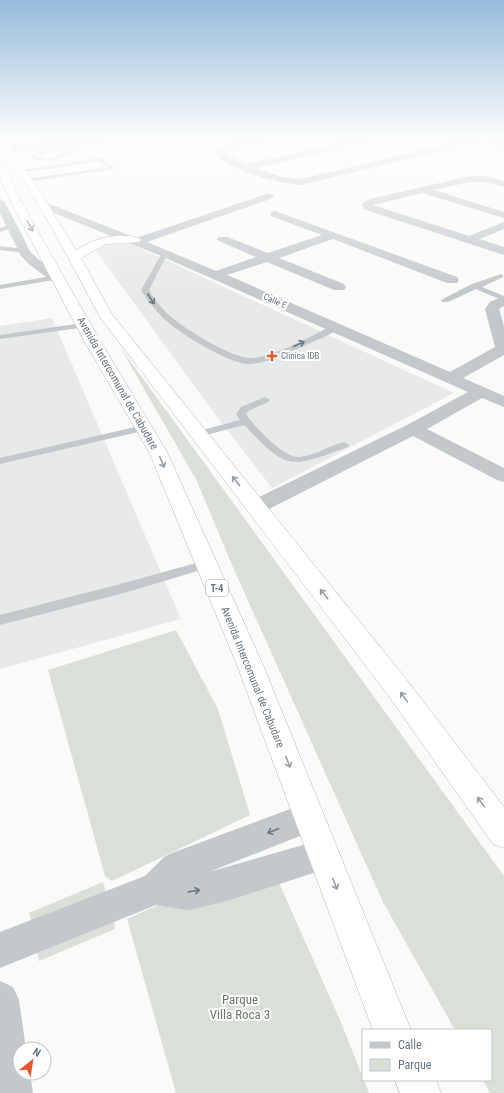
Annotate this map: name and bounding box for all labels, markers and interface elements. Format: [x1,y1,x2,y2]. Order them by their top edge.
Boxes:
one-way arrow [26,220,34,232]
street label: Calle E [262,291,289,311]
one-way arrow [147,293,155,305]
street label: Avenida Intercomunal de Cabudare [74,315,161,452]
one-way arrow [292,340,304,347]
marker: Clinica IDB [266,350,278,362]
place label: Clinica IDB [281,351,320,361]
one-way arrow [159,455,166,467]
one-way arrow [231,475,240,486]
road number: T-4 [206,580,228,596]
one-way arrow [320,589,329,600]
street label: Avenida Intercomunal de Cabudare [218,605,287,750]
one-way arrow [400,692,408,703]
one-way arrow [284,756,292,768]
one-way arrow [477,796,485,807]
one-way arrow [267,827,279,835]
one-way arrow [331,877,339,889]
one-way arrow [187,887,200,895]
park label: Parque Villa Roca 3 [210,992,270,1022]
legend [362,1029,492,1081]
text: Calle [398,1038,422,1052]
north arrow [12,1041,52,1081]
text: N [31,1045,43,1060]
text: Parque [398,1058,432,1072]

